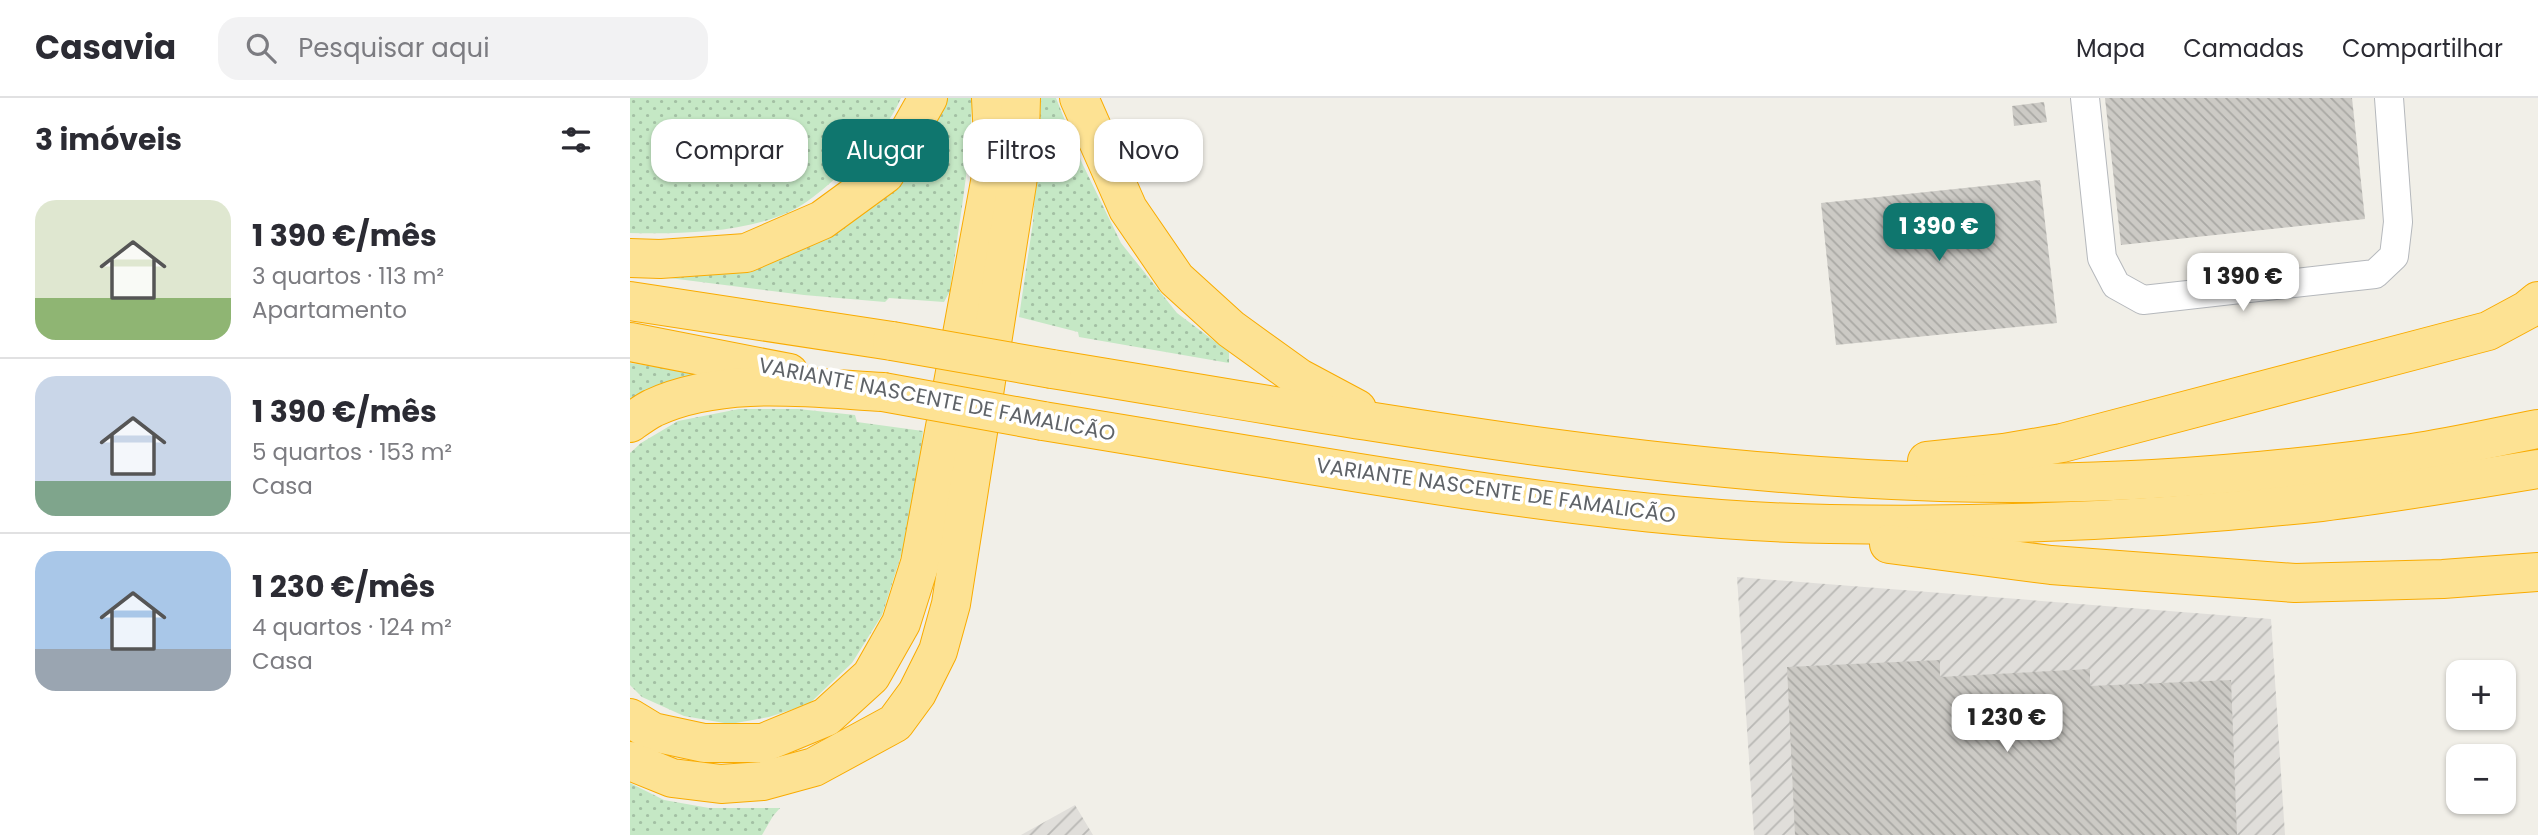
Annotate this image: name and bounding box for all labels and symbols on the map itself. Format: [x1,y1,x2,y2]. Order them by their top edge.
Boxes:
pin: 1 390 € [1874,204,2004,263]
pin: 1 390 € [2178,254,2308,313]
street label: VARIANTE NASCENTE DE FAMALICÃO [756,350,1118,448]
street label: VARIANTE NASCENTE DE FAMALICÃO [1314,450,1678,530]
pin: 1 230 € [1942,694,2072,754]

